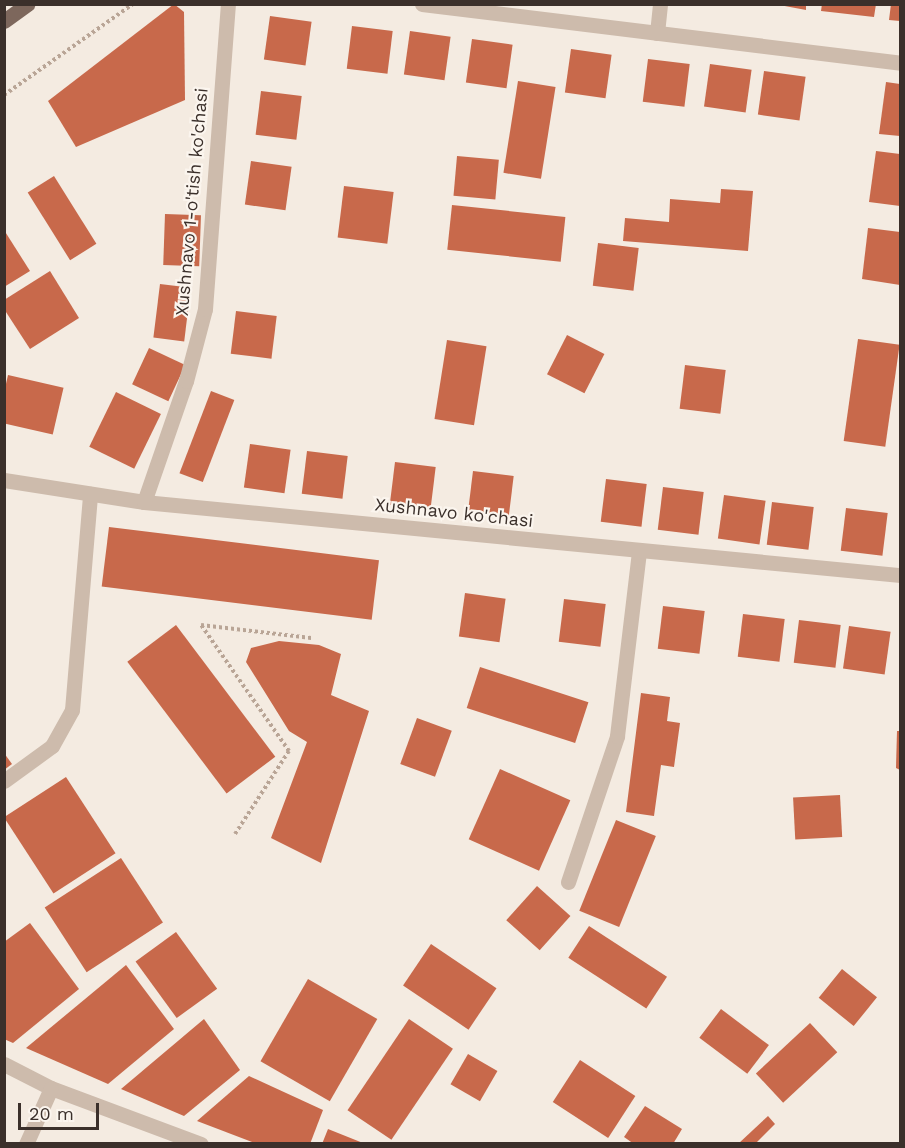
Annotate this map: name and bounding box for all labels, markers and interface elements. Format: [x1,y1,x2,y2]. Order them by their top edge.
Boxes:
street label: Xushnavo 1-o'tish ko'chasi [171,87,213,317]
street label: Xushnavo ko'chasi [374,494,534,532]
scale bar [21,1091,102,1129]
text: 20 m [29,1103,74,1124]

